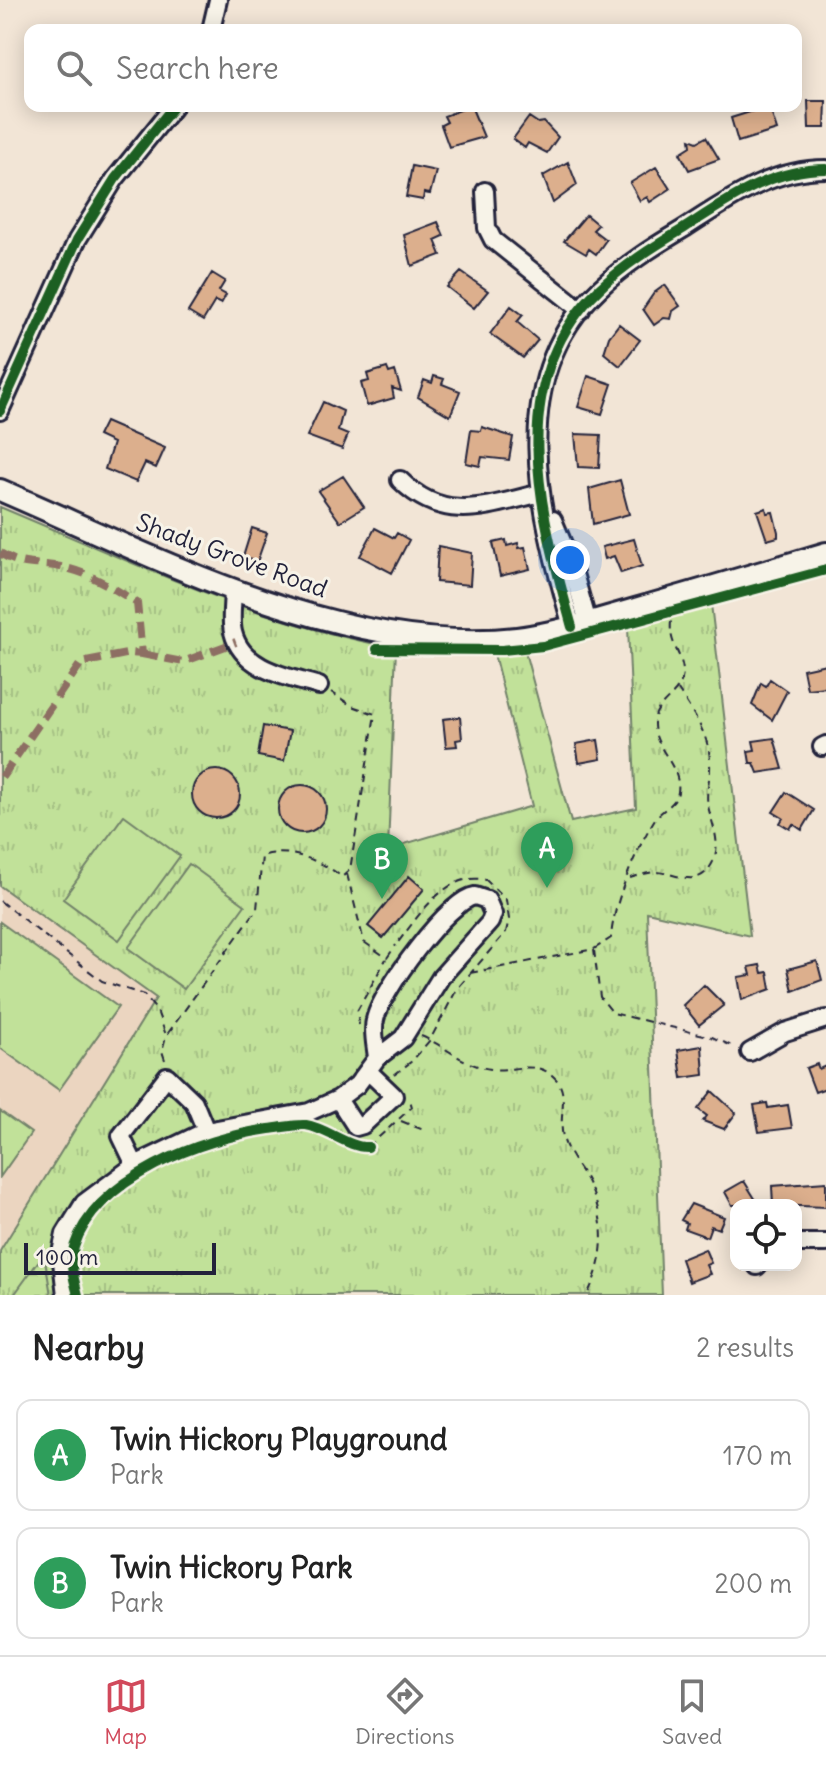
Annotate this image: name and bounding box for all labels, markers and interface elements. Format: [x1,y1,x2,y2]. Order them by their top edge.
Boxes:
search box [24,24,802,112]
icon: search [52,46,96,90]
text: Search here [116,49,279,87]
street label: Shady Grove Road [132,506,332,604]
your location [550,540,590,580]
pin: A [521,822,573,888]
pin: B [356,833,408,899]
map controls [730,1199,802,1271]
button: locate [730,1199,802,1271]
scale bar [24,1239,216,1275]
text: 100 m [36,1243,98,1271]
text: Nearby [32,1326,145,1369]
text: 2 results [696,1331,794,1364]
text: Twin Hickory Playground [110,1420,447,1458]
text: A [52,1439,68,1472]
text: 170 m [723,1439,792,1472]
text: Park [110,1458,164,1491]
text: Twin Hickory Park [110,1548,353,1586]
text: B [51,1567,69,1600]
text: 200 m [715,1567,792,1600]
text: Park [110,1586,164,1619]
tab: Map [104,1674,148,1750]
tab: Directions [355,1674,455,1750]
tab: Saved [662,1674,722,1750]

